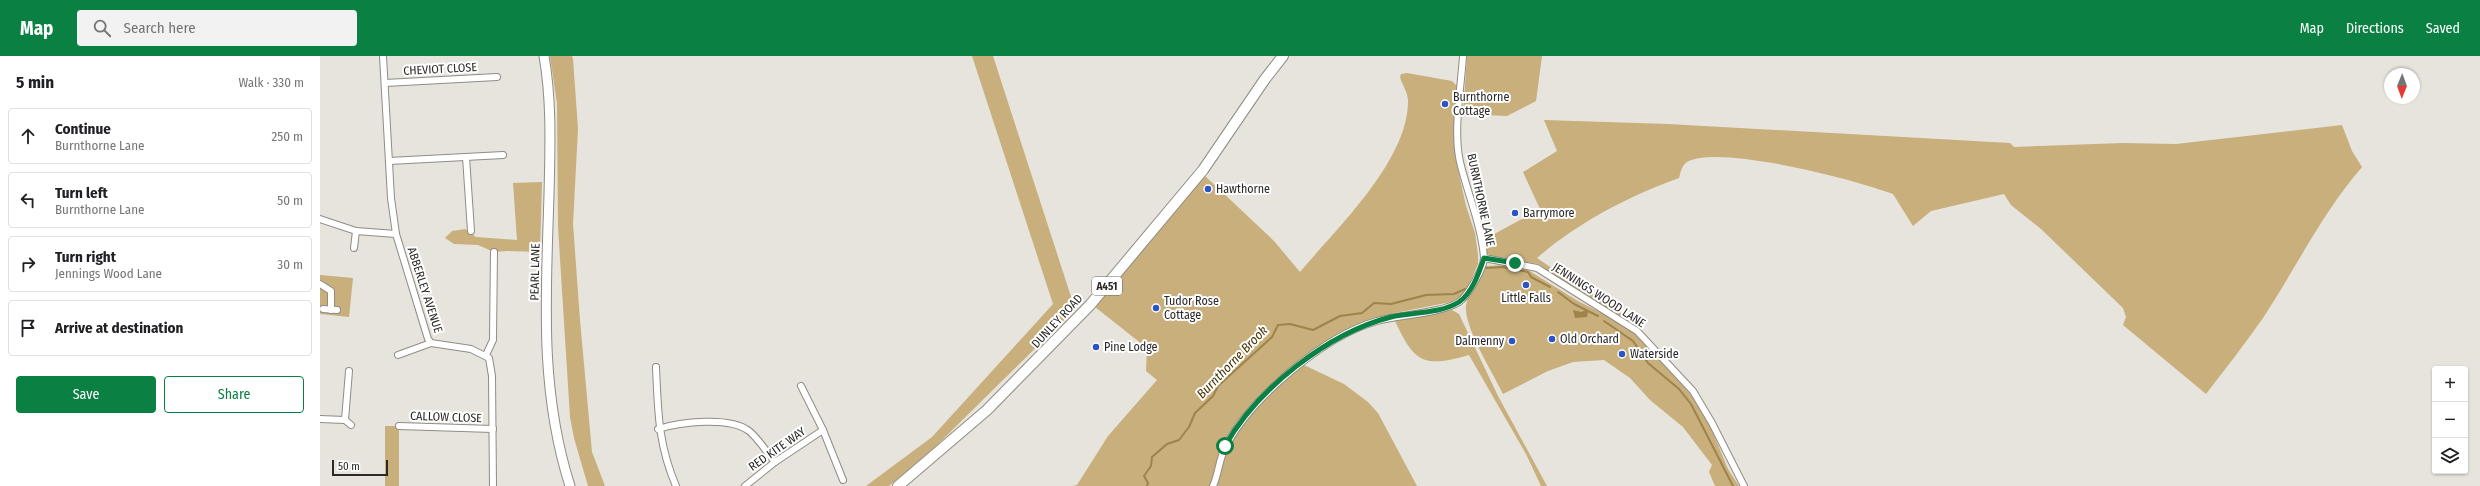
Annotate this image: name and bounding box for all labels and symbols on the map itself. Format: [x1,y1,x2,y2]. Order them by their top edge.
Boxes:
street label: CHEVIOT CLOSE [403,60,478,78]
north arrow [2384,68,2420,104]
place label: Burnthorne Cottage [1453,90,1509,118]
marker: Burnthorne Cottage [1440,99,1450,109]
street label: BURNTHORNE LANE [1464,152,1498,248]
place label: Hawthorne [1216,182,1270,196]
marker: Hawthorne [1203,184,1213,194]
place label: Barrymore [1523,206,1575,220]
marker: Barrymore [1510,208,1520,218]
street label: PEARL LANE [527,243,543,301]
street label: ABBERLEY AVENUE [405,245,446,335]
route end [1506,254,1524,272]
street label: JENNINGS WOOD LANE [1550,260,1648,330]
road number: A451 [1092,277,1122,295]
marker: Little Falls [1521,280,1531,290]
street label: DUNLEY ROAD [1029,291,1085,351]
place label: Little Falls [1501,291,1551,305]
place label: Tudor Rose Cottage [1164,294,1219,322]
marker: Tudor Rose Cottage [1151,303,1161,313]
water label: Burnthorne Brook [1194,322,1271,401]
place label: Old Orchard [1560,332,1619,346]
place label: Dalmenny [1455,334,1505,348]
marker: Old Orchard [1547,334,1557,344]
marker: Dalmenny [1507,336,1517,346]
place label: Pine Lodge [1104,340,1158,354]
marker: Pine Lodge [1091,342,1101,352]
place label: Waterside [1630,347,1679,361]
marker: Waterside [1617,349,1627,359]
street label: CALLOW CLOSE [410,409,483,425]
street label: RED KITE WAY [746,424,808,474]
route start [1216,437,1234,455]
scale bar [332,458,388,477]

